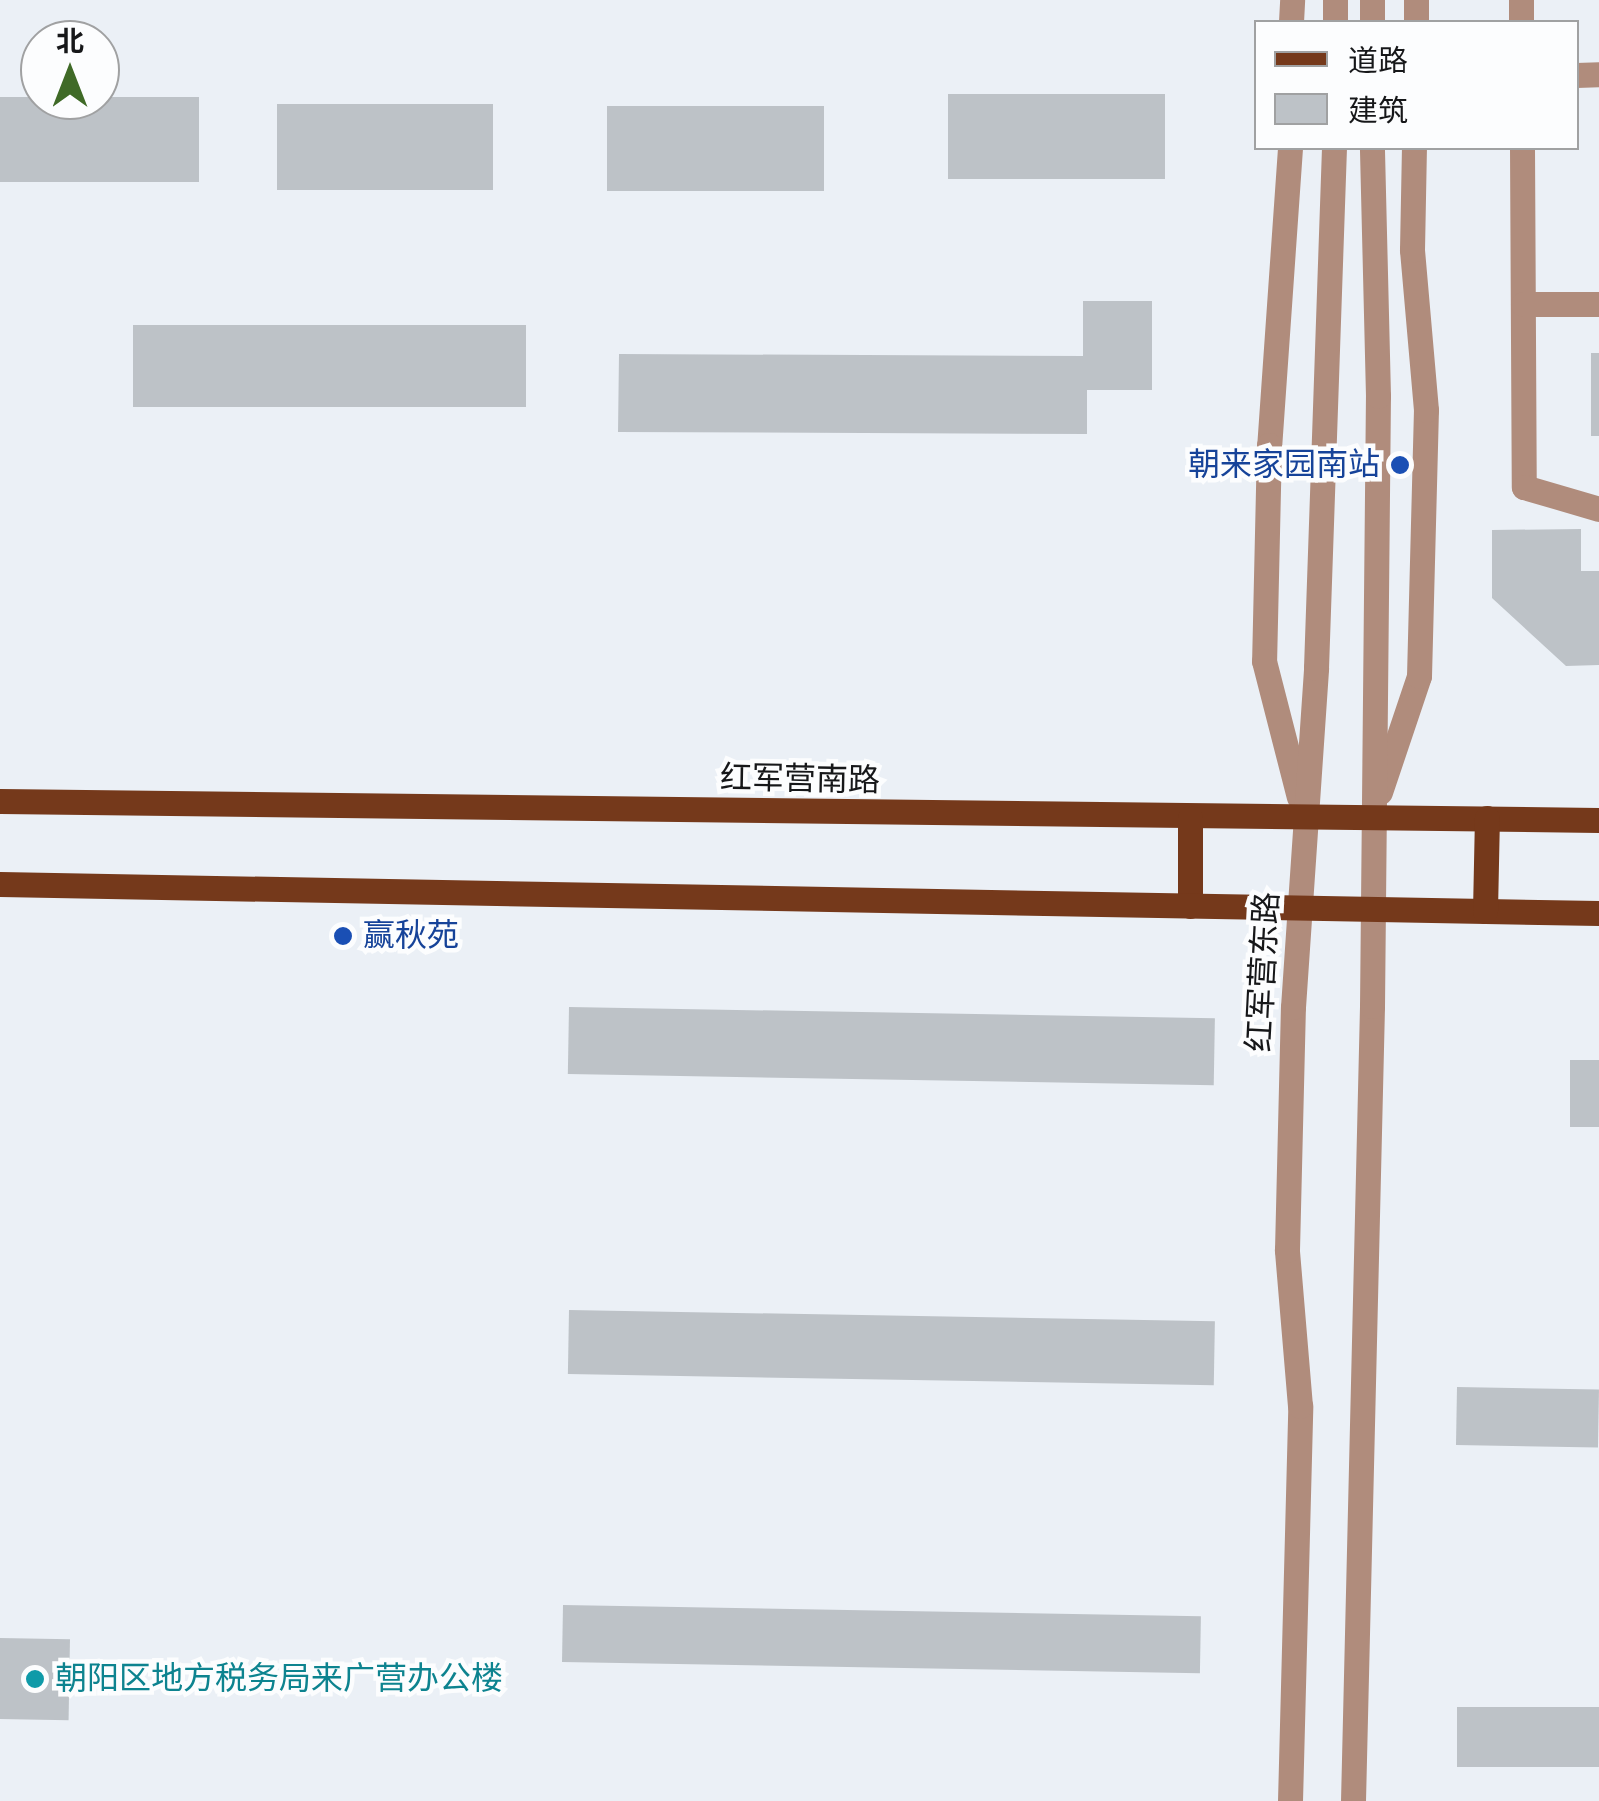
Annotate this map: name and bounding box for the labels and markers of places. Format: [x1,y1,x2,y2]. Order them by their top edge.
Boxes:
place label: 朝来家园南站 [1188,446,1380,484]
marker: 朝来家园南站 [1389,454,1411,476]
place label: 赢秋苑 [363,917,459,955]
marker: 赢秋苑 [332,925,354,947]
place label: 朝阳区地方税务局来广营办公楼 [55,1660,503,1698]
marker: 朝阳区地方税务局来广营办公楼 [24,1668,46,1690]

